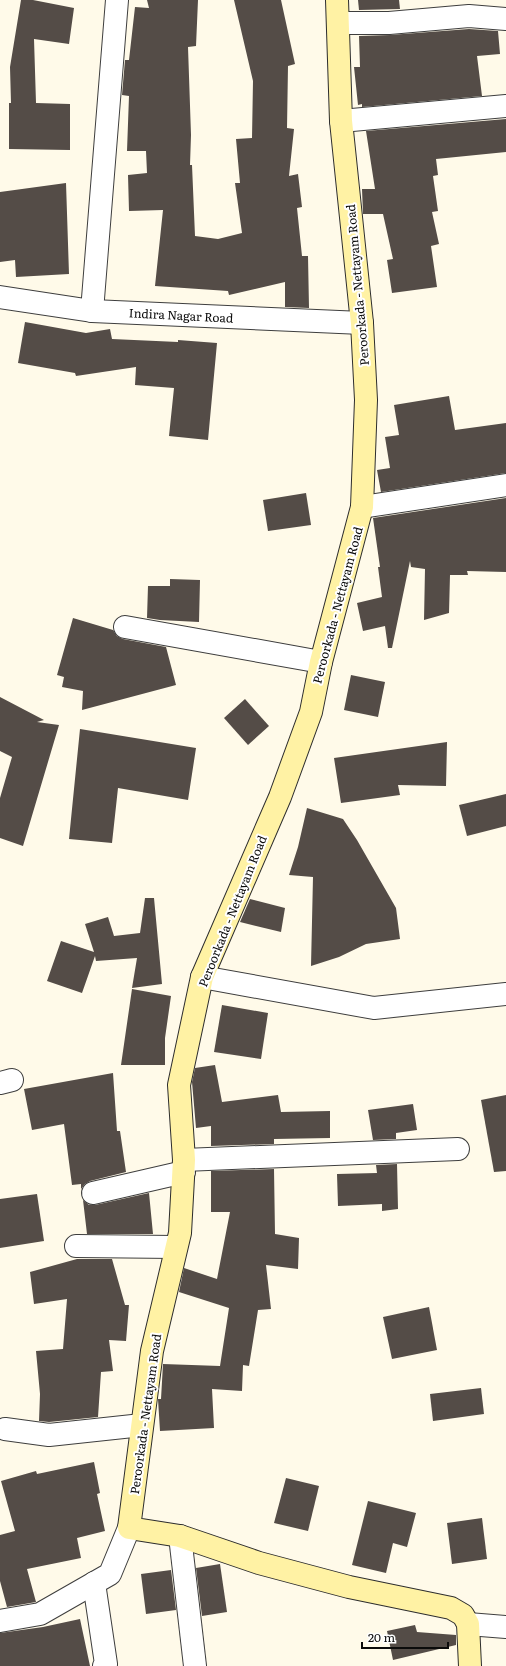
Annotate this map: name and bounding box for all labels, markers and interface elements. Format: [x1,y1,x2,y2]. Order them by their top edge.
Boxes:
street label: Peroorkada - Nettayam Road [341,203,373,366]
street label: Indira Nagar Road [128,303,234,327]
street label: Peroorkada - Nettayam Road [307,524,367,686]
street label: Peroorkada - Nettayam Road [193,832,271,989]
street label: Peroorkada - Nettayam Road [125,1332,165,1495]
scale bar [362,1624,448,1650]
text: 20 m [368,1628,395,1646]

